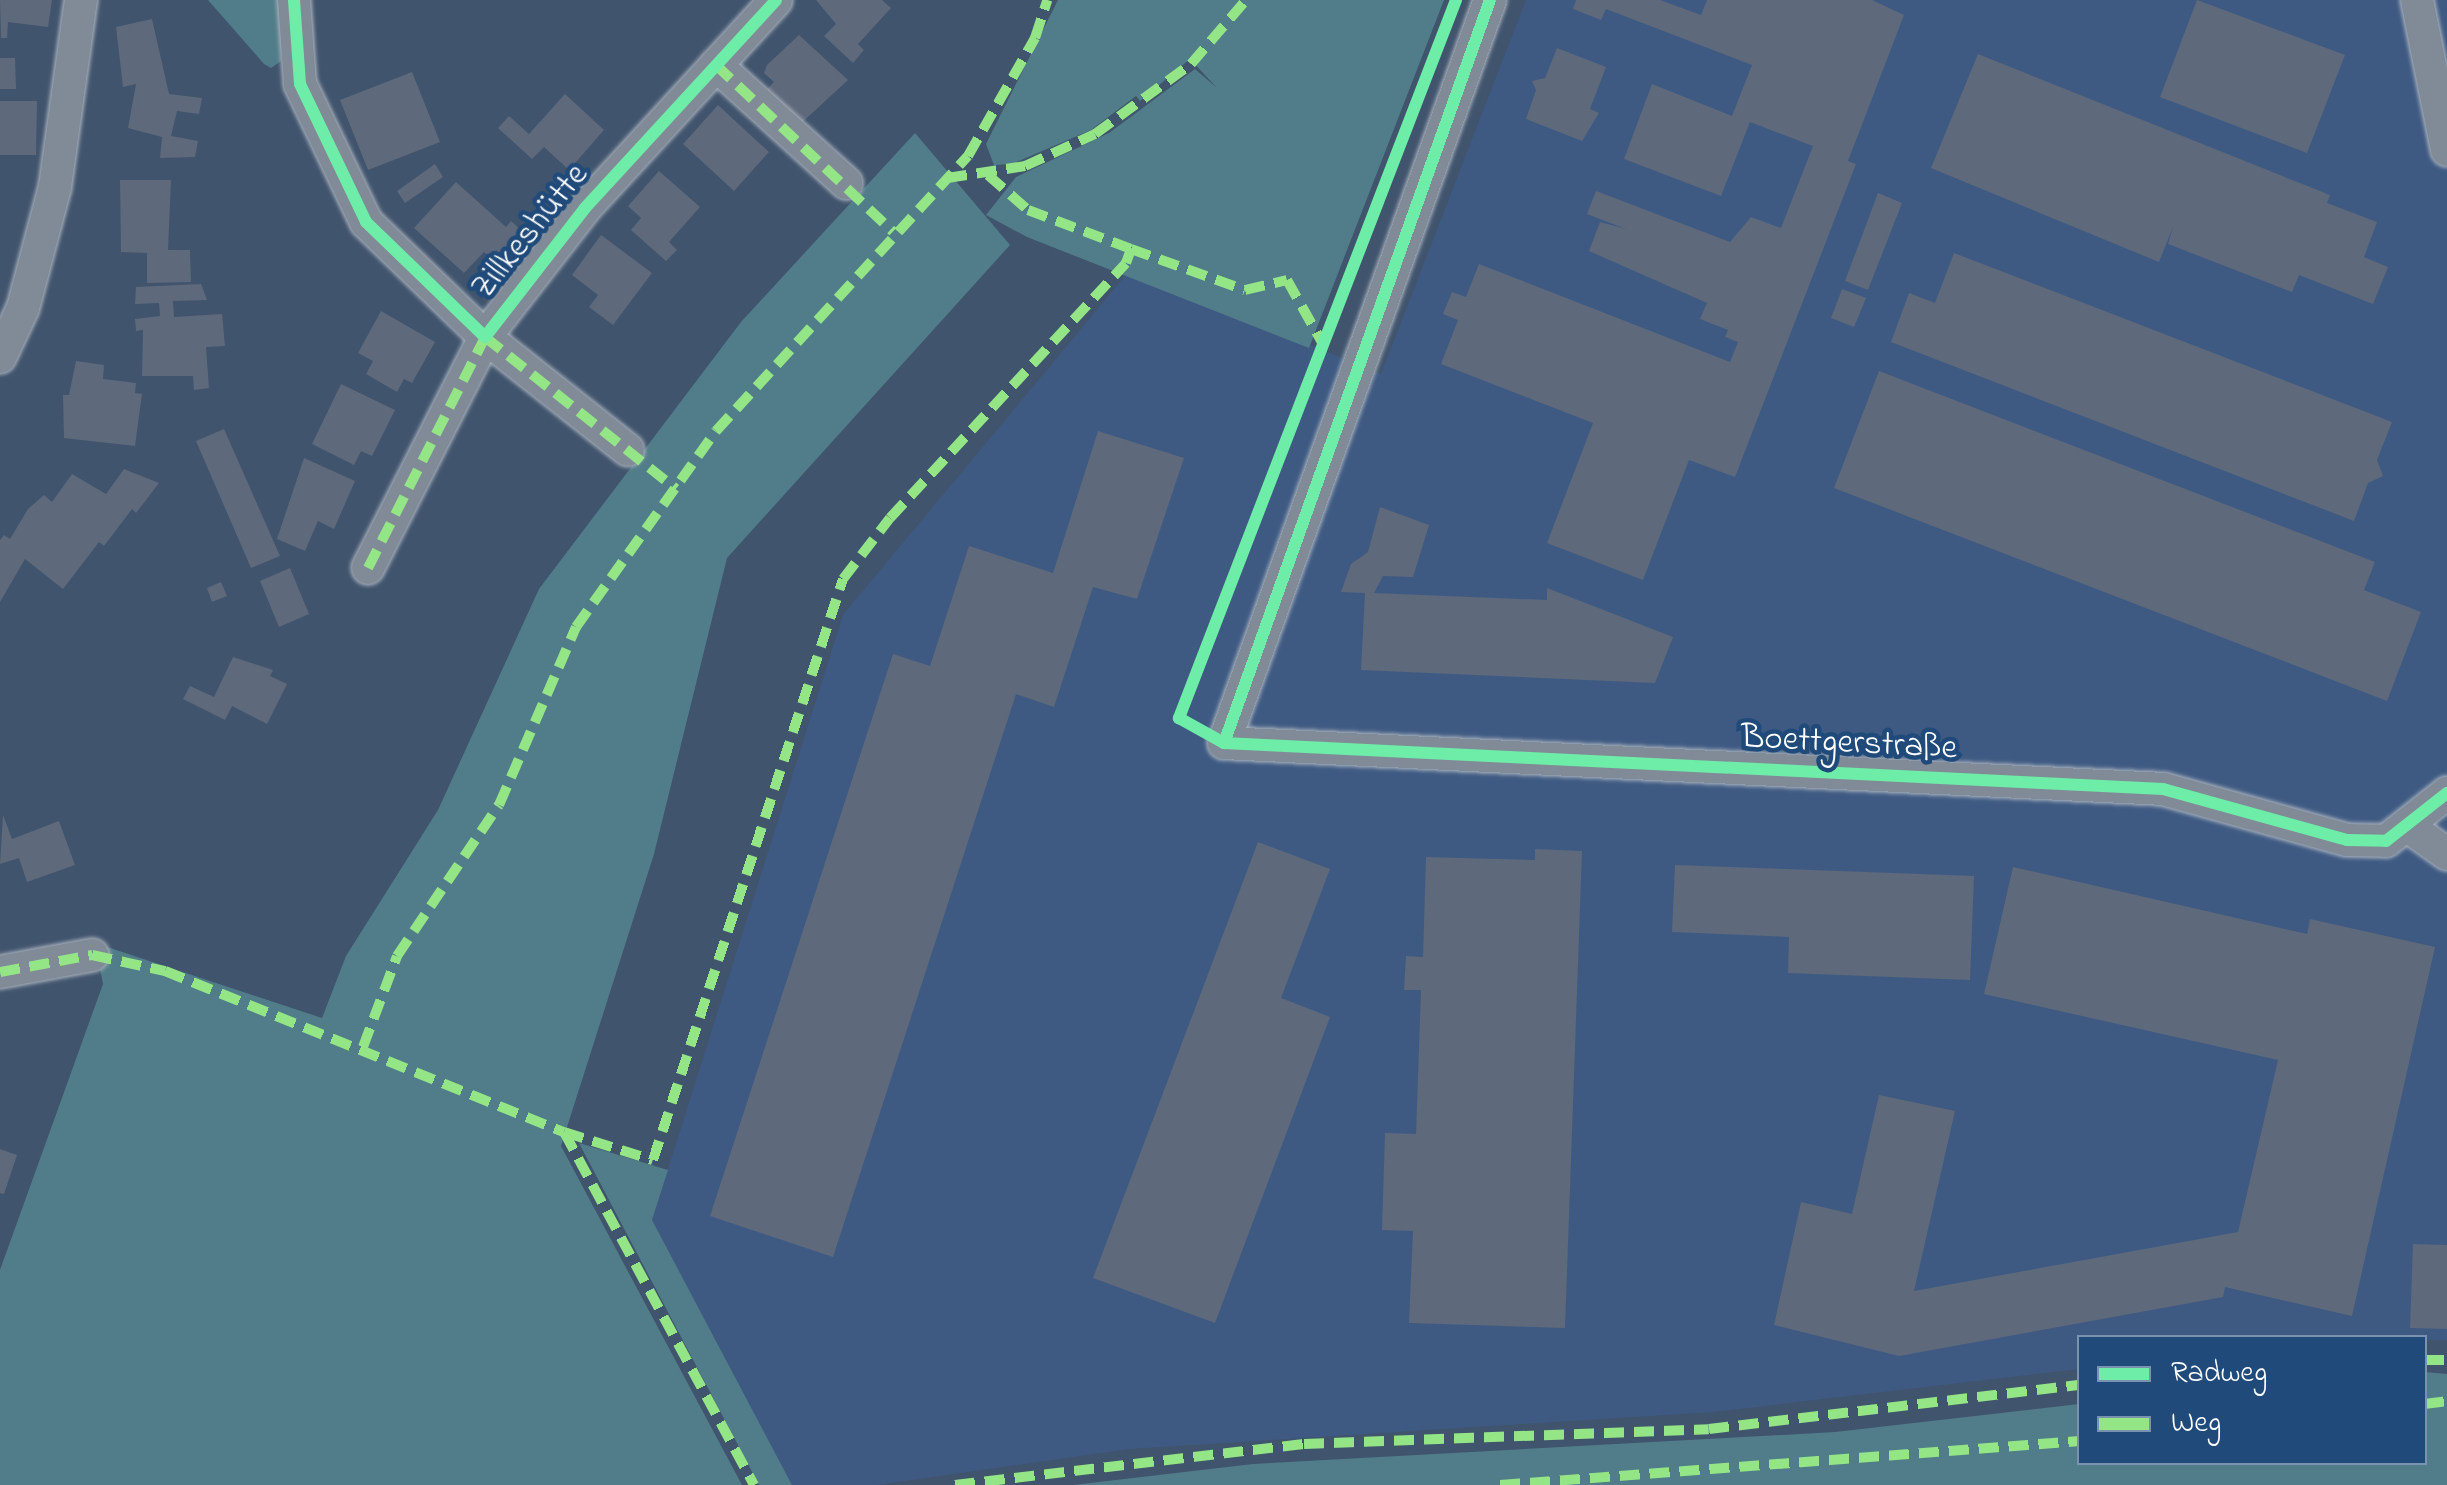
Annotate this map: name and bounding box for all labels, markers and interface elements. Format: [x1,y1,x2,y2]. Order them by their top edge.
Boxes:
street label: Zillkeshütte [464,156,598,308]
street label: Boettgerstraße [1740,717,1958,771]
legend [2077,1335,2427,1465]
text: Radweg [2171,1352,2267,1396]
text: Weg [2171,1402,2221,1446]

